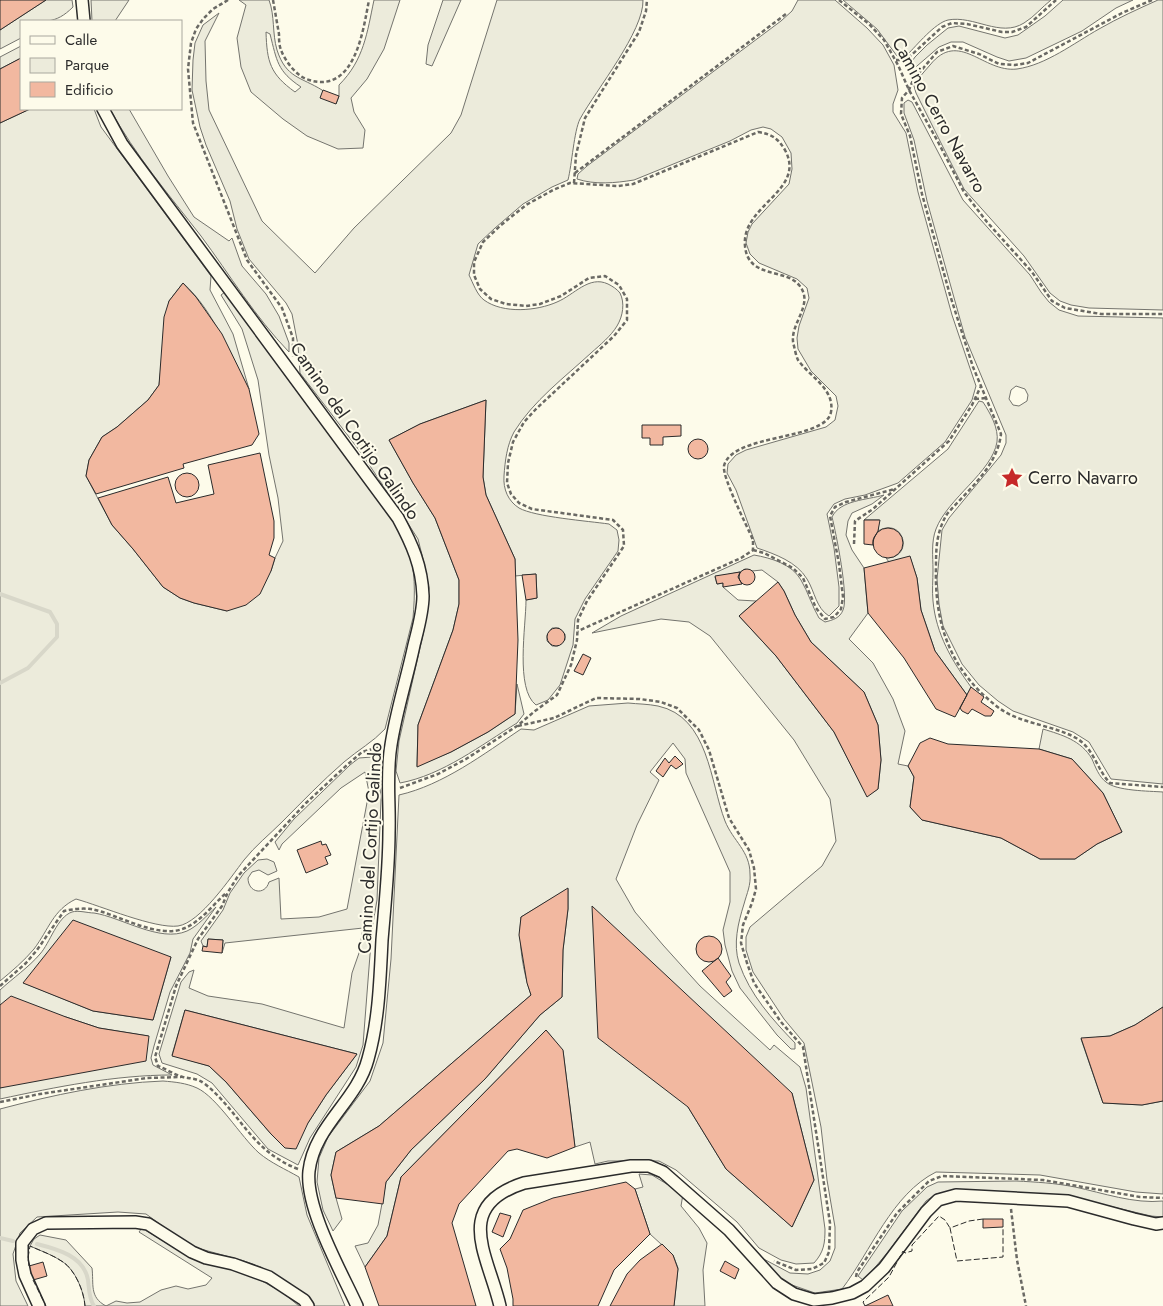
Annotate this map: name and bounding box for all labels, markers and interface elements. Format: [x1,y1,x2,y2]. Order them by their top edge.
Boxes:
legend [20,20,182,110]
text: Calle [65,29,97,51]
street label: Camino Cerro Navarro [885,32,993,198]
text: Parque [65,54,109,76]
text: Edificio [65,79,113,101]
street label: Camino del Cortijo Galindo [284,337,426,525]
place icon: Cerro Navarro [999,465,1025,491]
place label: Cerro Navarro [1028,465,1138,491]
street label: Camino del Cortijo Galindo [351,742,389,954]

